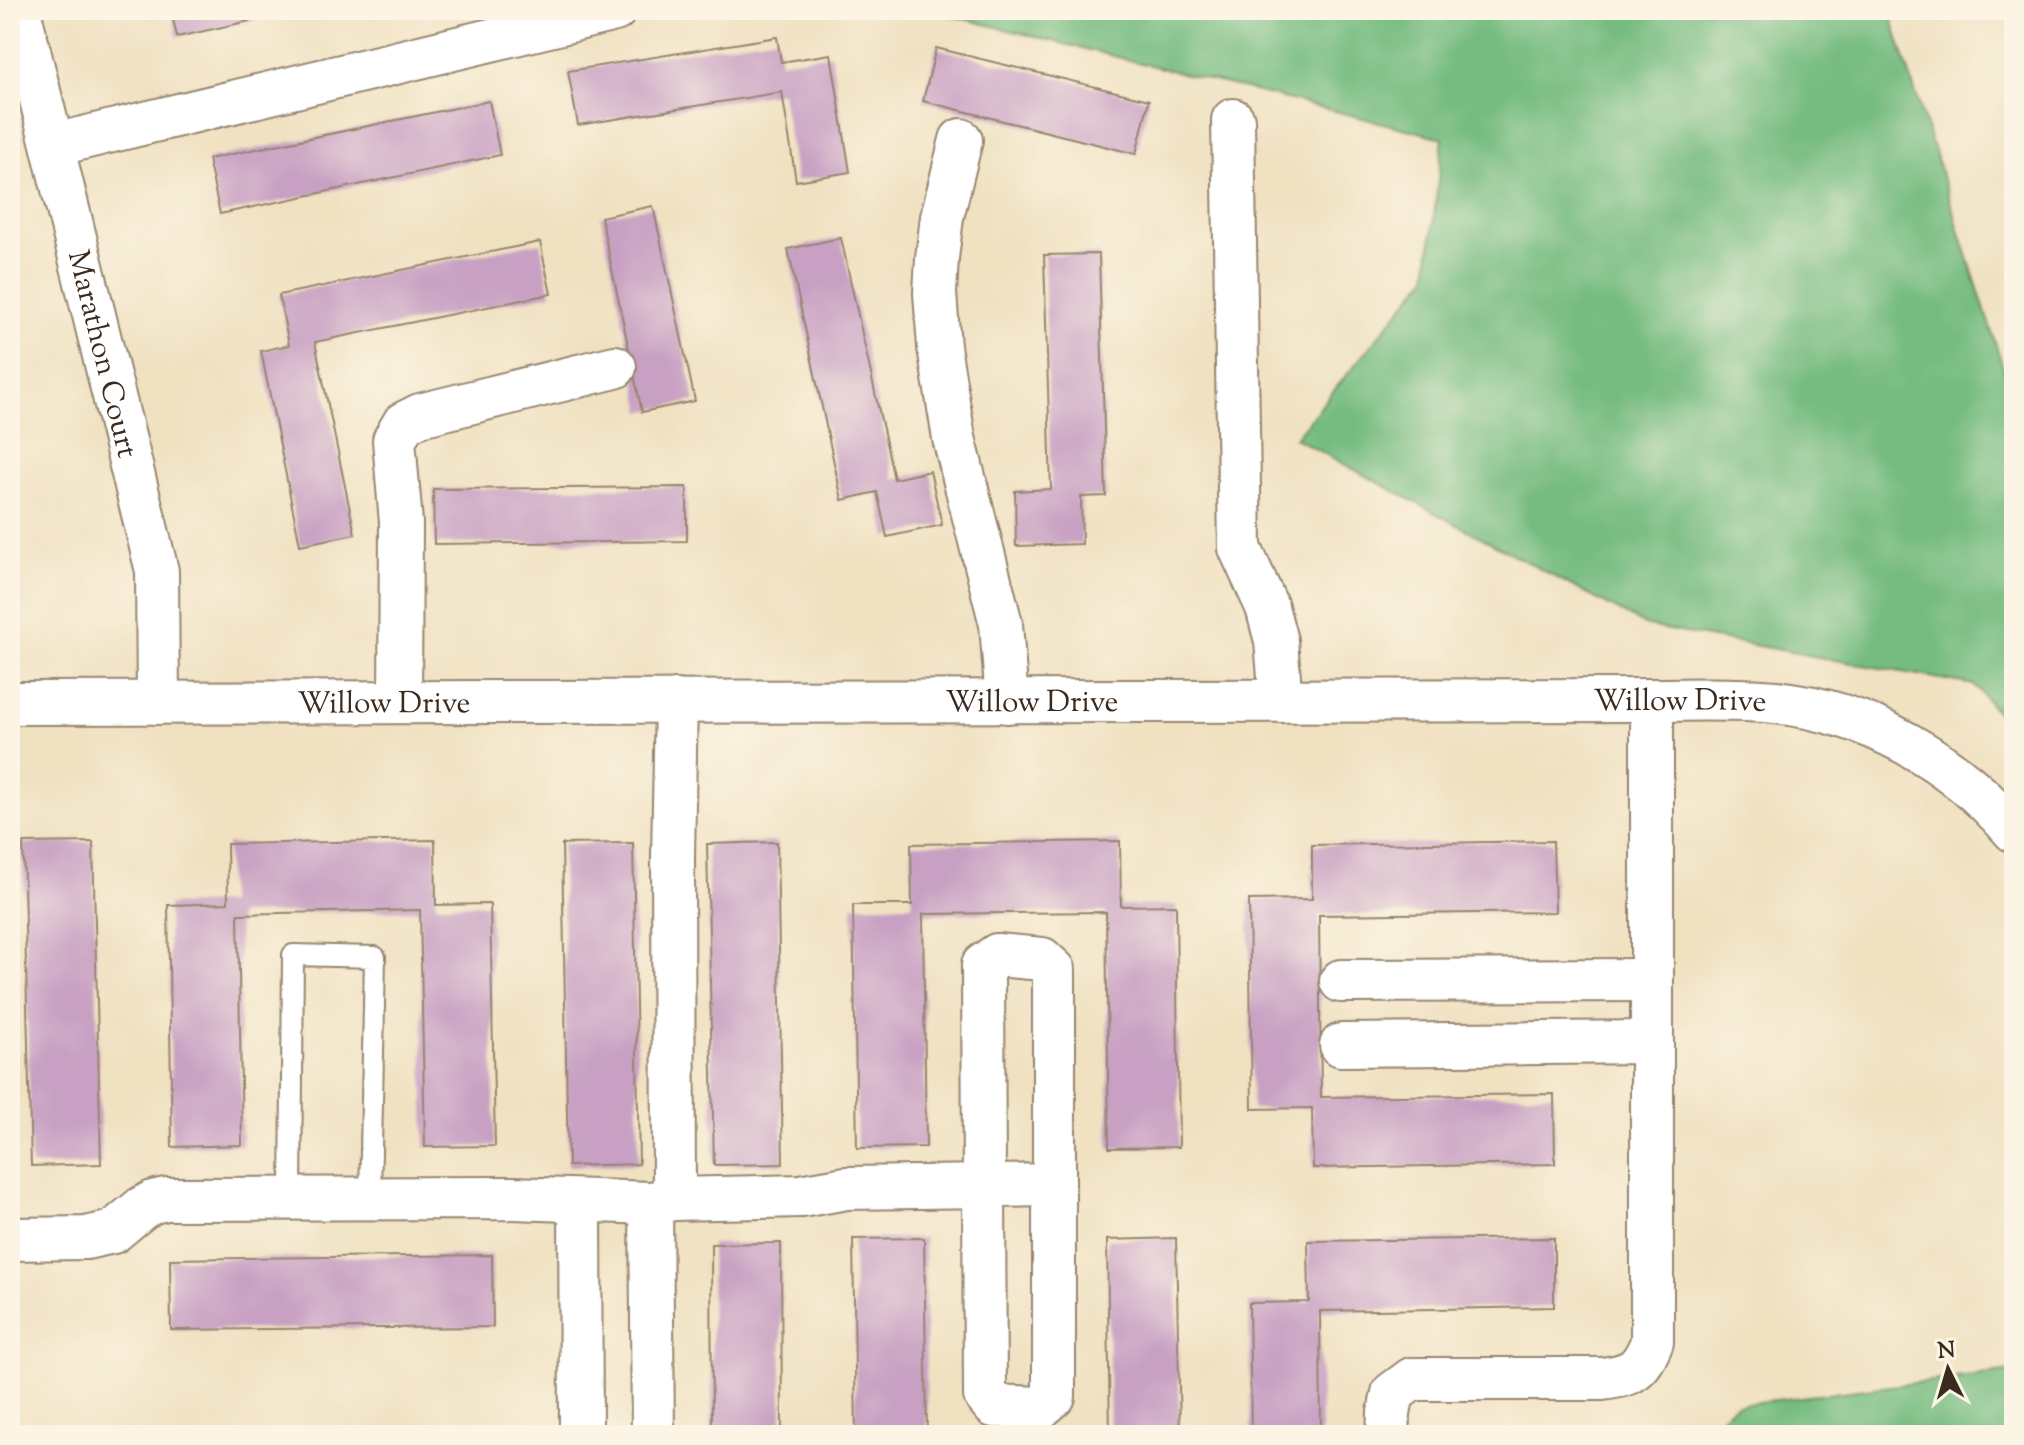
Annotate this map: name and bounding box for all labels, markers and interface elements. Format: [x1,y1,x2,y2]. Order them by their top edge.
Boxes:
street label: Marathon Court [55,246,147,463]
street label: Willow Drive [1593,680,1768,725]
street label: Willow Drive [945,682,1119,725]
street label: Willow Drive [297,683,471,726]
north arrow [1908,1329,1988,1409]
text: N [1936,1335,1957,1369]

